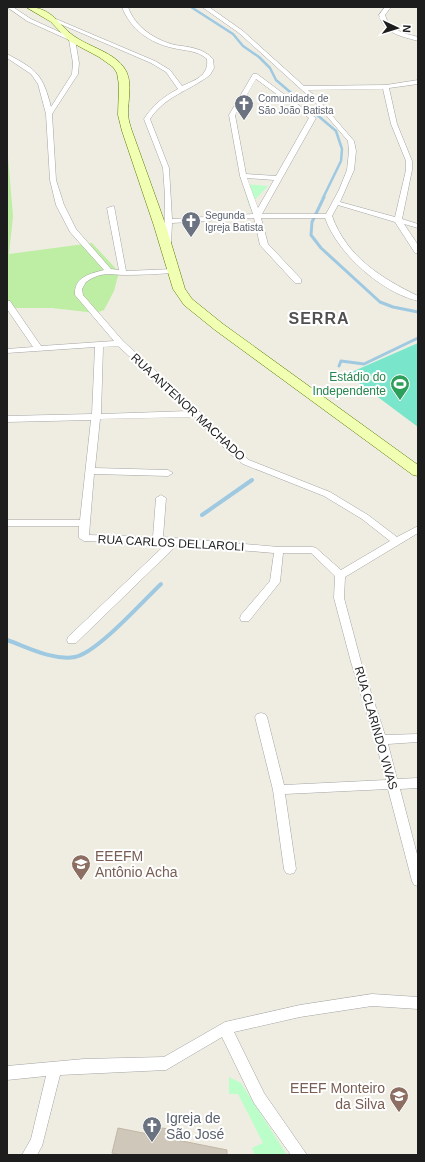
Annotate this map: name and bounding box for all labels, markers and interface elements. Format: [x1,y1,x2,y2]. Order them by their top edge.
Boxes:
north arrow [377,8,417,48]
text: N [401,24,413,33]
church icon: Comunidade de São João Batista [233,93,255,121]
place label: Comunidade de São João Batista [258,93,334,116]
church icon: Segunda Igreja Batista [180,210,202,238]
place label: Segunda Igreja Batista [205,210,264,233]
district label: SERRA [288,310,350,327]
street label: RUA ANTENOR MACHADO [128,350,248,464]
place label: Estádio do Independente [313,370,386,398]
sports icon: Estádio do Independente [389,373,411,401]
street label: RUA CARLOS DELLAROLI [97,532,245,554]
street label: RUA CLARINDO VIVAS [352,665,400,791]
place label: EEEFM Antônio Acha [95,848,178,880]
school or university icon: EEEFM Antônio Acha [70,853,92,881]
place label: EEEF Monteiro da Silva [290,1080,385,1112]
school or university icon: EEEF Monteiro da Silva [388,1085,410,1113]
place label: Igreja de São José [166,1110,225,1142]
church icon: Igreja de São José [141,1115,163,1143]

